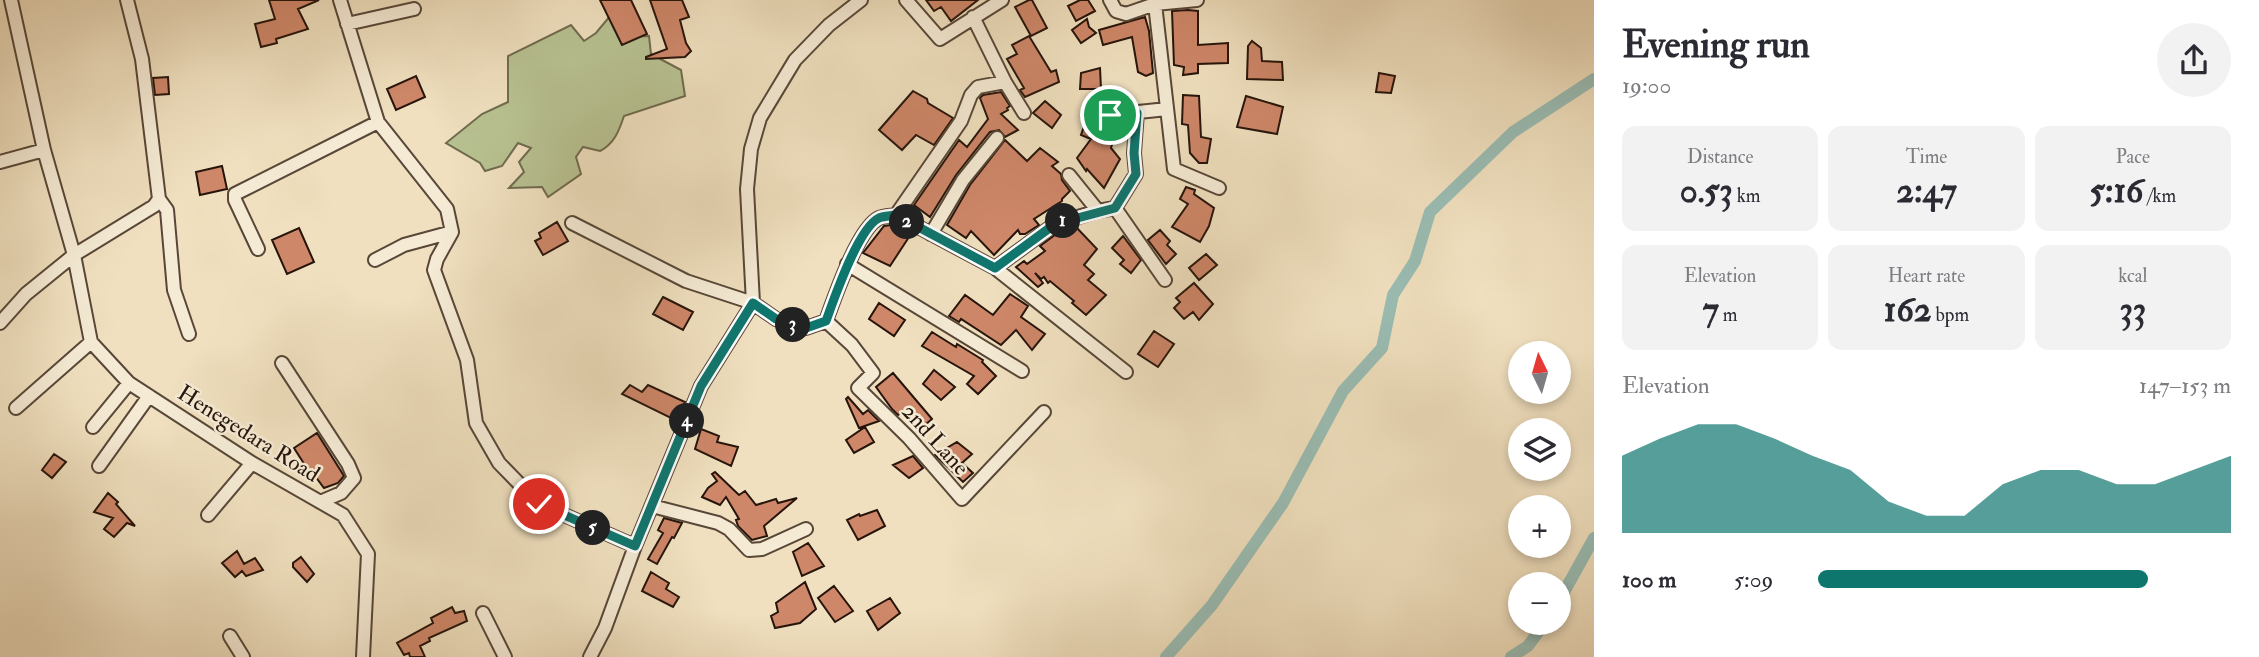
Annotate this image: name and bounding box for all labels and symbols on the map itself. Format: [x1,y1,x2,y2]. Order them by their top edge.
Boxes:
pin [1080,85,1140,145]
pin: 2 [890,204,925,240]
pin: 1 [1046,204,1080,238]
pin: 3 [776,308,810,342]
north arrow [1508,341,1572,404]
street label: Henegedara Road [172,378,325,489]
street label: 2nd Lane [896,397,976,482]
pin: 4 [670,404,704,438]
pin [509,474,569,534]
pin: 5 [576,510,610,546]

